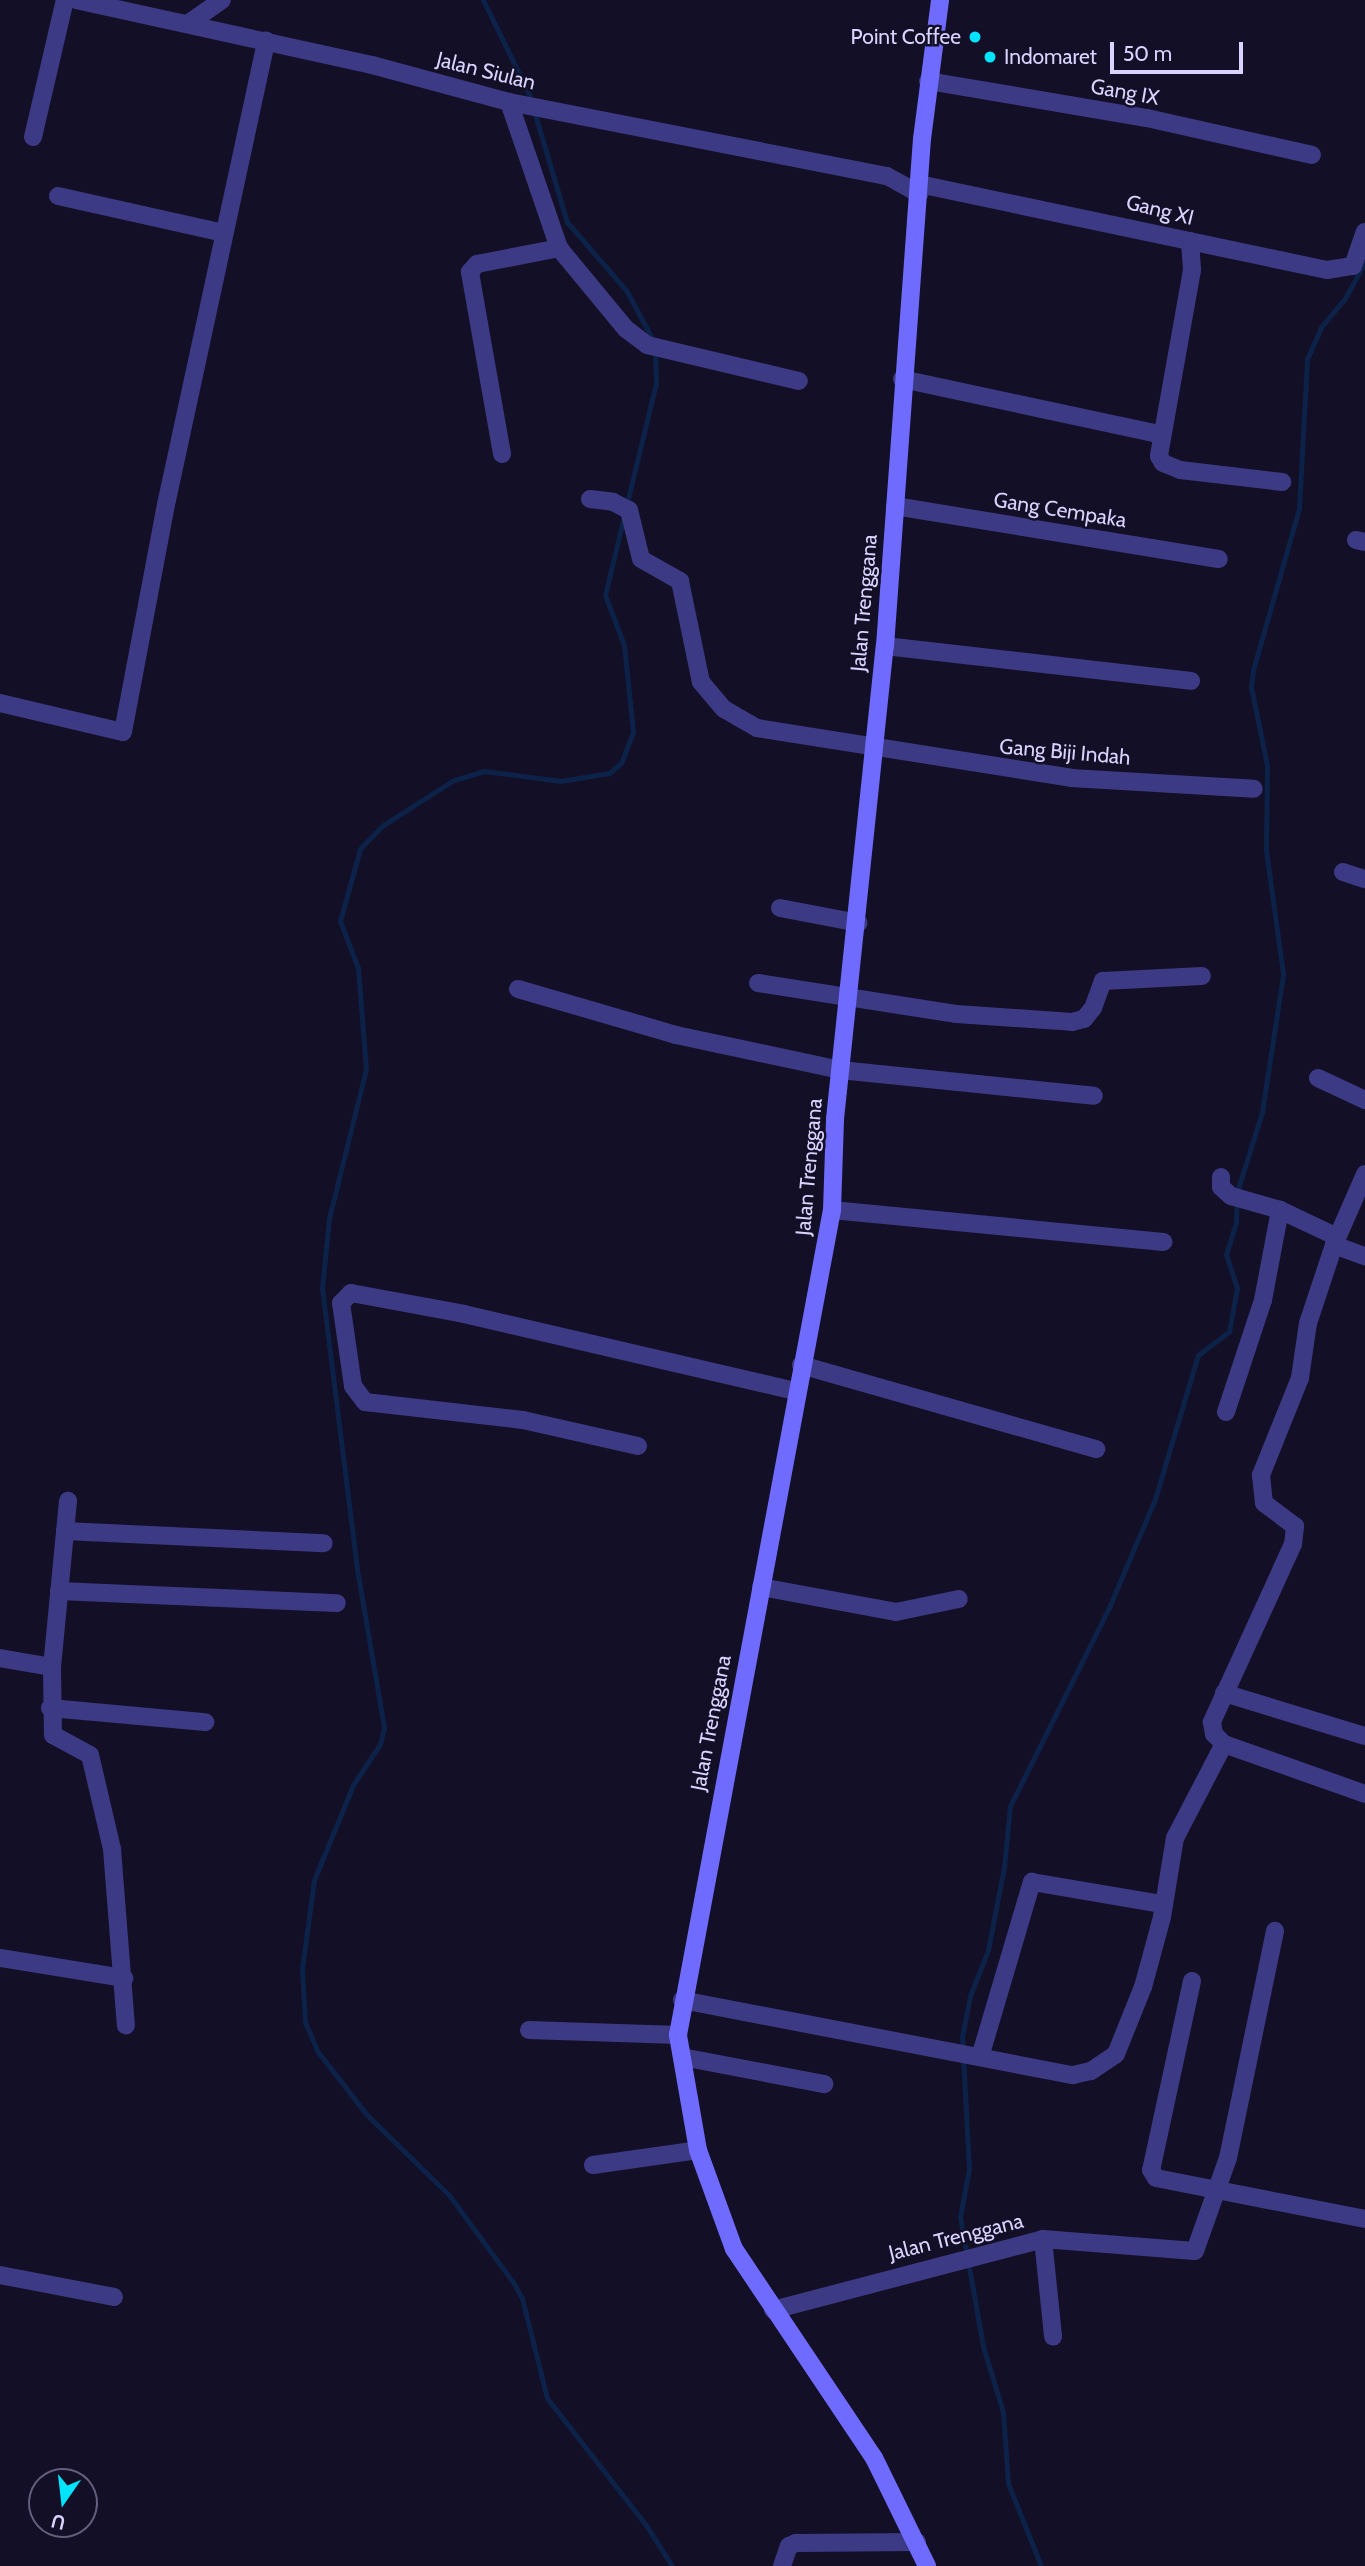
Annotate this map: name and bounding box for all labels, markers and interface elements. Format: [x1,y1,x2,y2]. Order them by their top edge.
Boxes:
place label: Point Coffee [851,24,961,50]
scale bar [1113,28,1246,72]
marker: Point Coffee [967,29,983,45]
text: 50 m [1123,41,1172,66]
place label: Indomaret [1004,44,1097,70]
street label: Jalan Siulan [434,47,538,95]
marker: Indomaret [982,49,998,65]
street label: Gang IX [1089,74,1161,110]
street label: Gang XI [1124,189,1196,231]
street label: Gang Cempaka [992,487,1128,533]
street label: Jalan Trenggana [845,533,883,673]
street label: Gang Biji Indah [998,734,1132,770]
street label: Jalan Trenggana [790,1097,828,1237]
street label: Jalan Trenggana [685,1653,737,1793]
street label: Jalan Trenggana [886,2208,1026,2266]
north arrow [28,2468,98,2538]
text: U [49,2509,68,2535]

